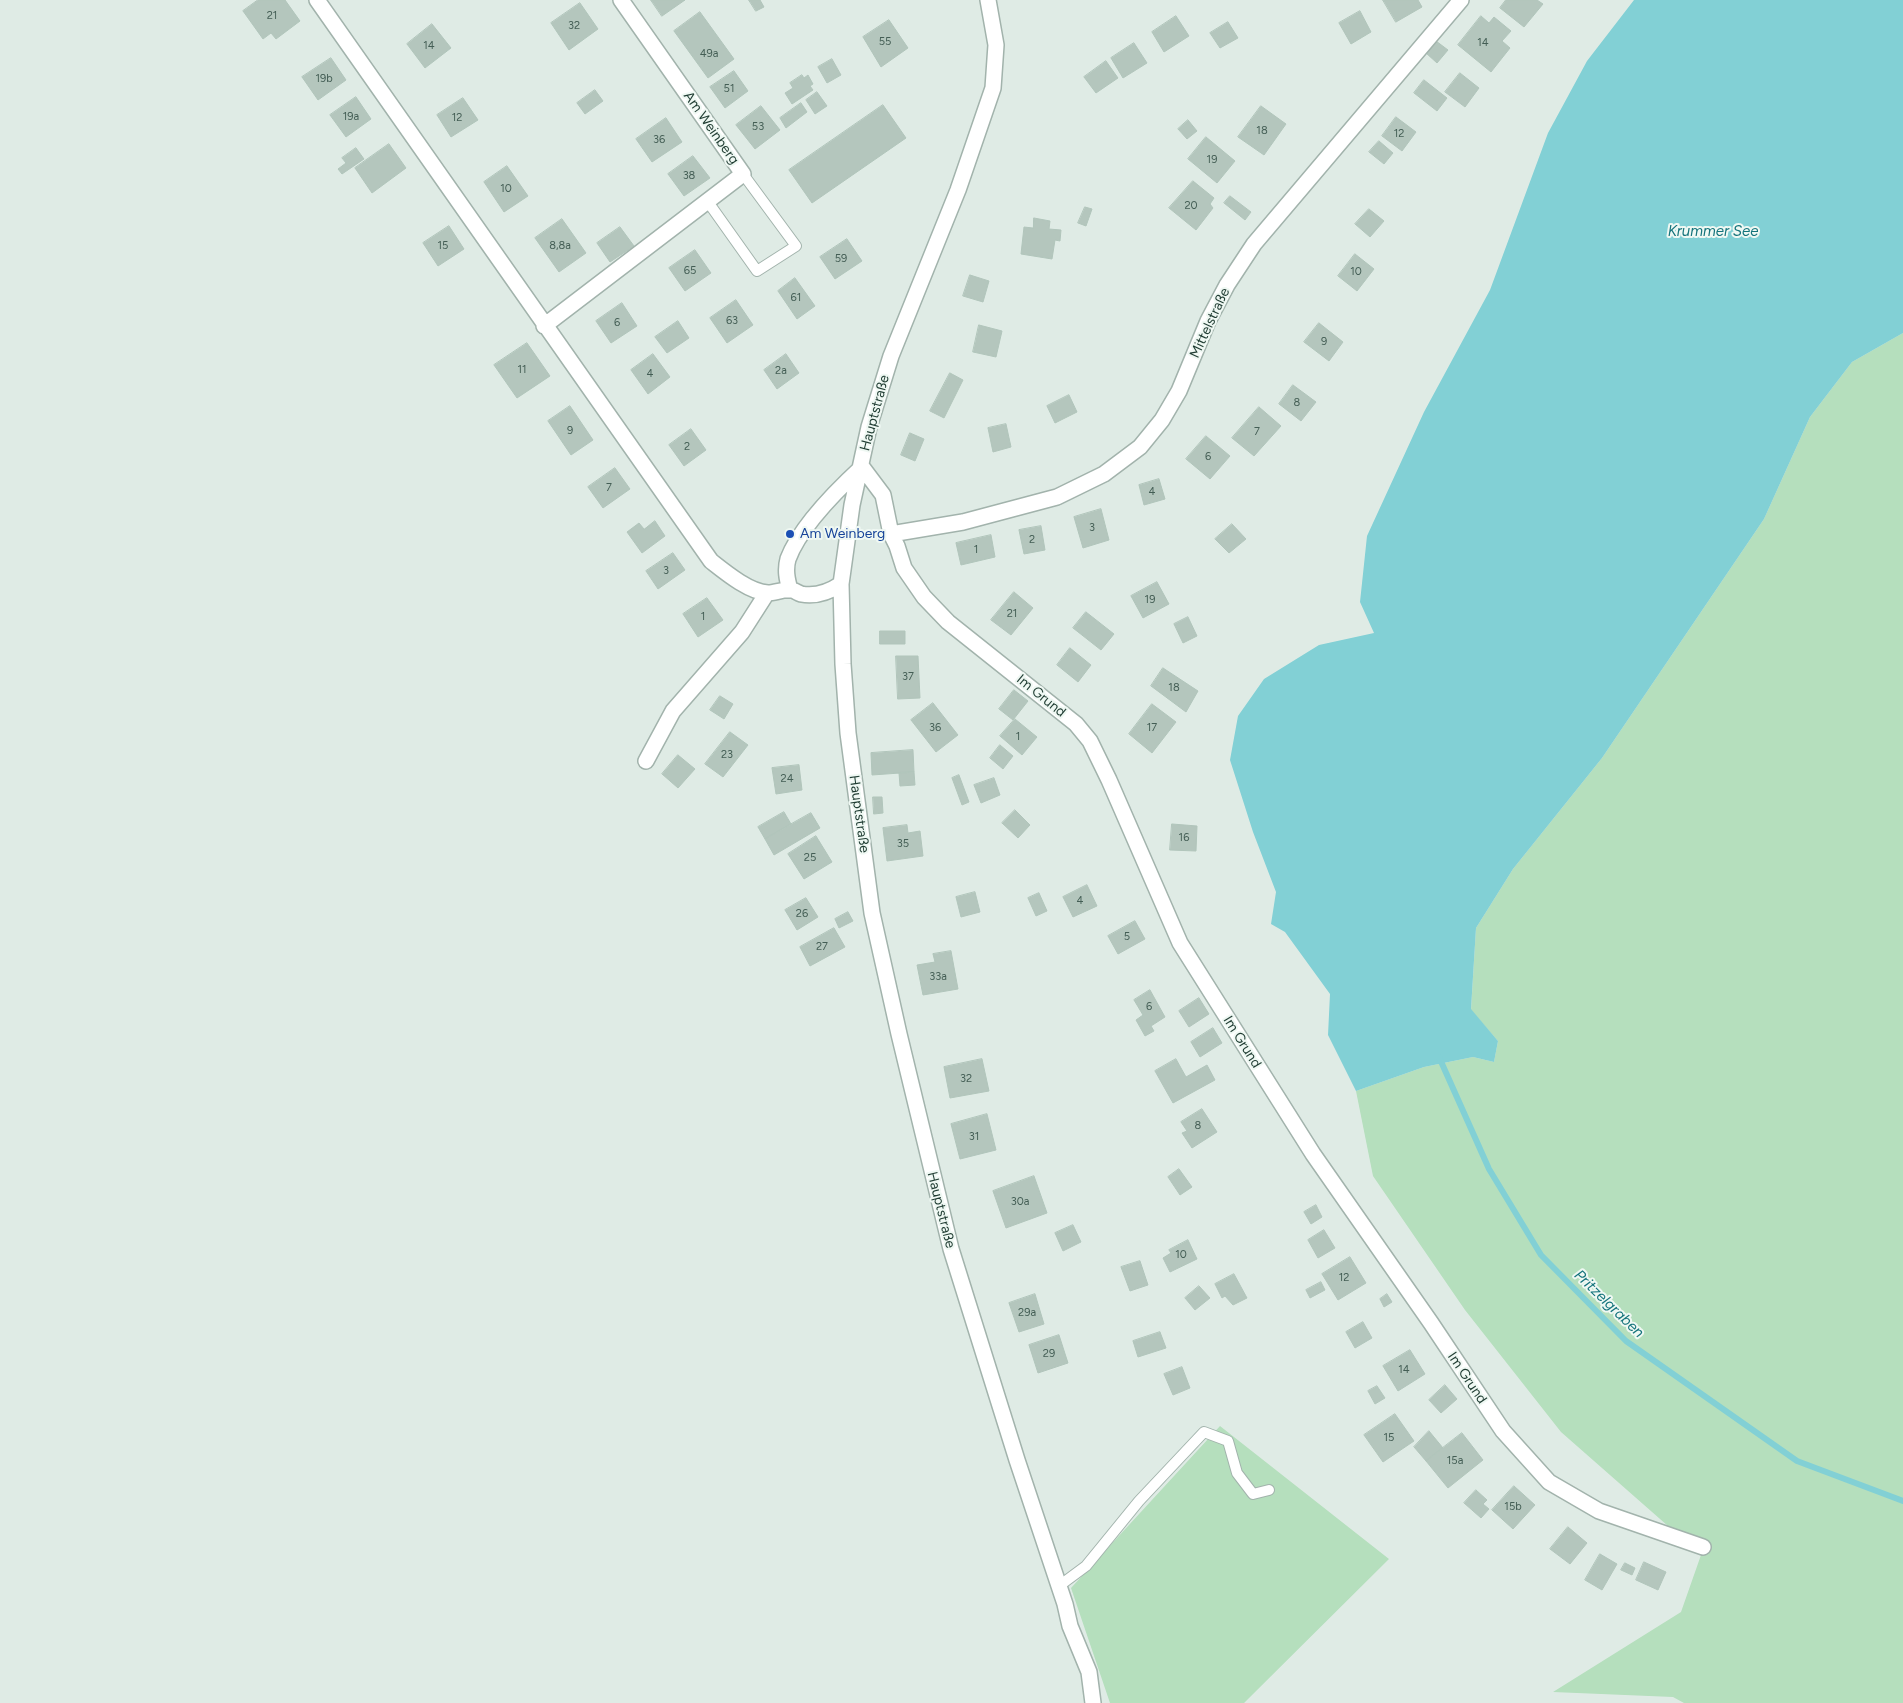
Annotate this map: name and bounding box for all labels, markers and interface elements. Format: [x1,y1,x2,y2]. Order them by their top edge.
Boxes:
house number: 21 [267,9,277,23]
house number: 32 [568,19,580,33]
house number: 55 [879,35,891,49]
house number: 14 [1477,36,1489,50]
house number: 14 [423,39,435,53]
house number: 49a [700,47,718,61]
house number: 19b [315,72,333,86]
house number: 51 [724,82,734,96]
street label: Am Weinberg [680,88,742,168]
house number: 19a [343,110,359,124]
house number: 12 [452,111,462,125]
house number: 53 [752,120,764,134]
house number: 18 [1256,124,1268,138]
house number: 12 [1394,127,1404,141]
house number: 36 [653,133,665,147]
house number: 19 [1207,153,1217,167]
house number: 38 [683,169,695,183]
house number: 10 [500,182,512,196]
house number: 20 [1184,199,1198,213]
water label: Krummer See [1668,223,1758,241]
house number: 15 [438,239,448,253]
house number: 8,8a [549,239,571,253]
house number: 59 [835,252,847,266]
house number: 65 [684,264,696,278]
house number: 10 [1350,265,1362,279]
street label: Mittelstraße [1186,285,1234,361]
house number: 61 [791,291,801,305]
house number: 63 [726,314,738,328]
house number: 6 [614,316,620,330]
house number: 9 [1321,335,1327,349]
house number: 11 [517,363,527,377]
house number: 2a [775,364,787,378]
house number: 4 [647,367,653,381]
street label: Hauptstraße [857,373,893,453]
house number: 8 [1294,396,1300,410]
house number: 9 [567,424,573,438]
house number: 7 [1254,425,1260,439]
house number: 2 [684,440,690,454]
house number: 6 [1205,450,1211,464]
house number: 7 [606,481,612,495]
house number: 4 [1149,485,1155,499]
house number: 3 [1089,521,1095,535]
place label: Am Weinberg [800,526,885,542]
marker: Am Weinberg [784,528,796,540]
house number: 2 [1029,533,1035,547]
house number: 1 [974,543,978,557]
house number: 3 [663,564,669,578]
house number: 19 [1145,593,1155,607]
house number: 21 [1007,607,1017,621]
house number: 1 [701,610,705,624]
house number: 37 [902,670,914,684]
street label: Im Grund [1013,671,1069,721]
house number: 18 [1168,681,1180,695]
house number: 36 [929,721,941,735]
house number: 17 [1147,721,1157,735]
house number: 1 [1016,730,1020,744]
house number: 23 [721,748,733,762]
house number: 24 [781,772,793,786]
street label: Hauptstraße [845,774,873,854]
house number: 16 [1179,831,1189,845]
house number: 35 [897,837,909,851]
house number: 25 [804,851,816,865]
house number: 4 [1077,894,1083,908]
house number: 26 [796,907,808,921]
house number: 5 [1124,930,1130,944]
house number: 27 [816,940,828,954]
house number: 33a [929,970,947,984]
house number: 6 [1146,1000,1152,1014]
street label: Im Grund [1219,1013,1265,1071]
house number: 32 [960,1072,972,1086]
house number: 8 [1195,1119,1201,1133]
house number: 31 [969,1130,979,1144]
street label: Hauptstraße [923,1170,959,1250]
house number: 30a [1011,1195,1029,1209]
house number: 10 [1175,1248,1187,1262]
water label: Pritzelgraben [1570,1266,1648,1342]
house number: 12 [1339,1271,1349,1285]
house number: 29a [1018,1306,1036,1320]
house number: 29 [1043,1347,1055,1361]
street label: Im Grund [1444,1349,1490,1407]
house number: 14 [1398,1363,1410,1377]
house number: 15 [1384,1431,1394,1445]
house number: 15a [1447,1454,1463,1468]
house number: 15b [1504,1500,1522,1514]

